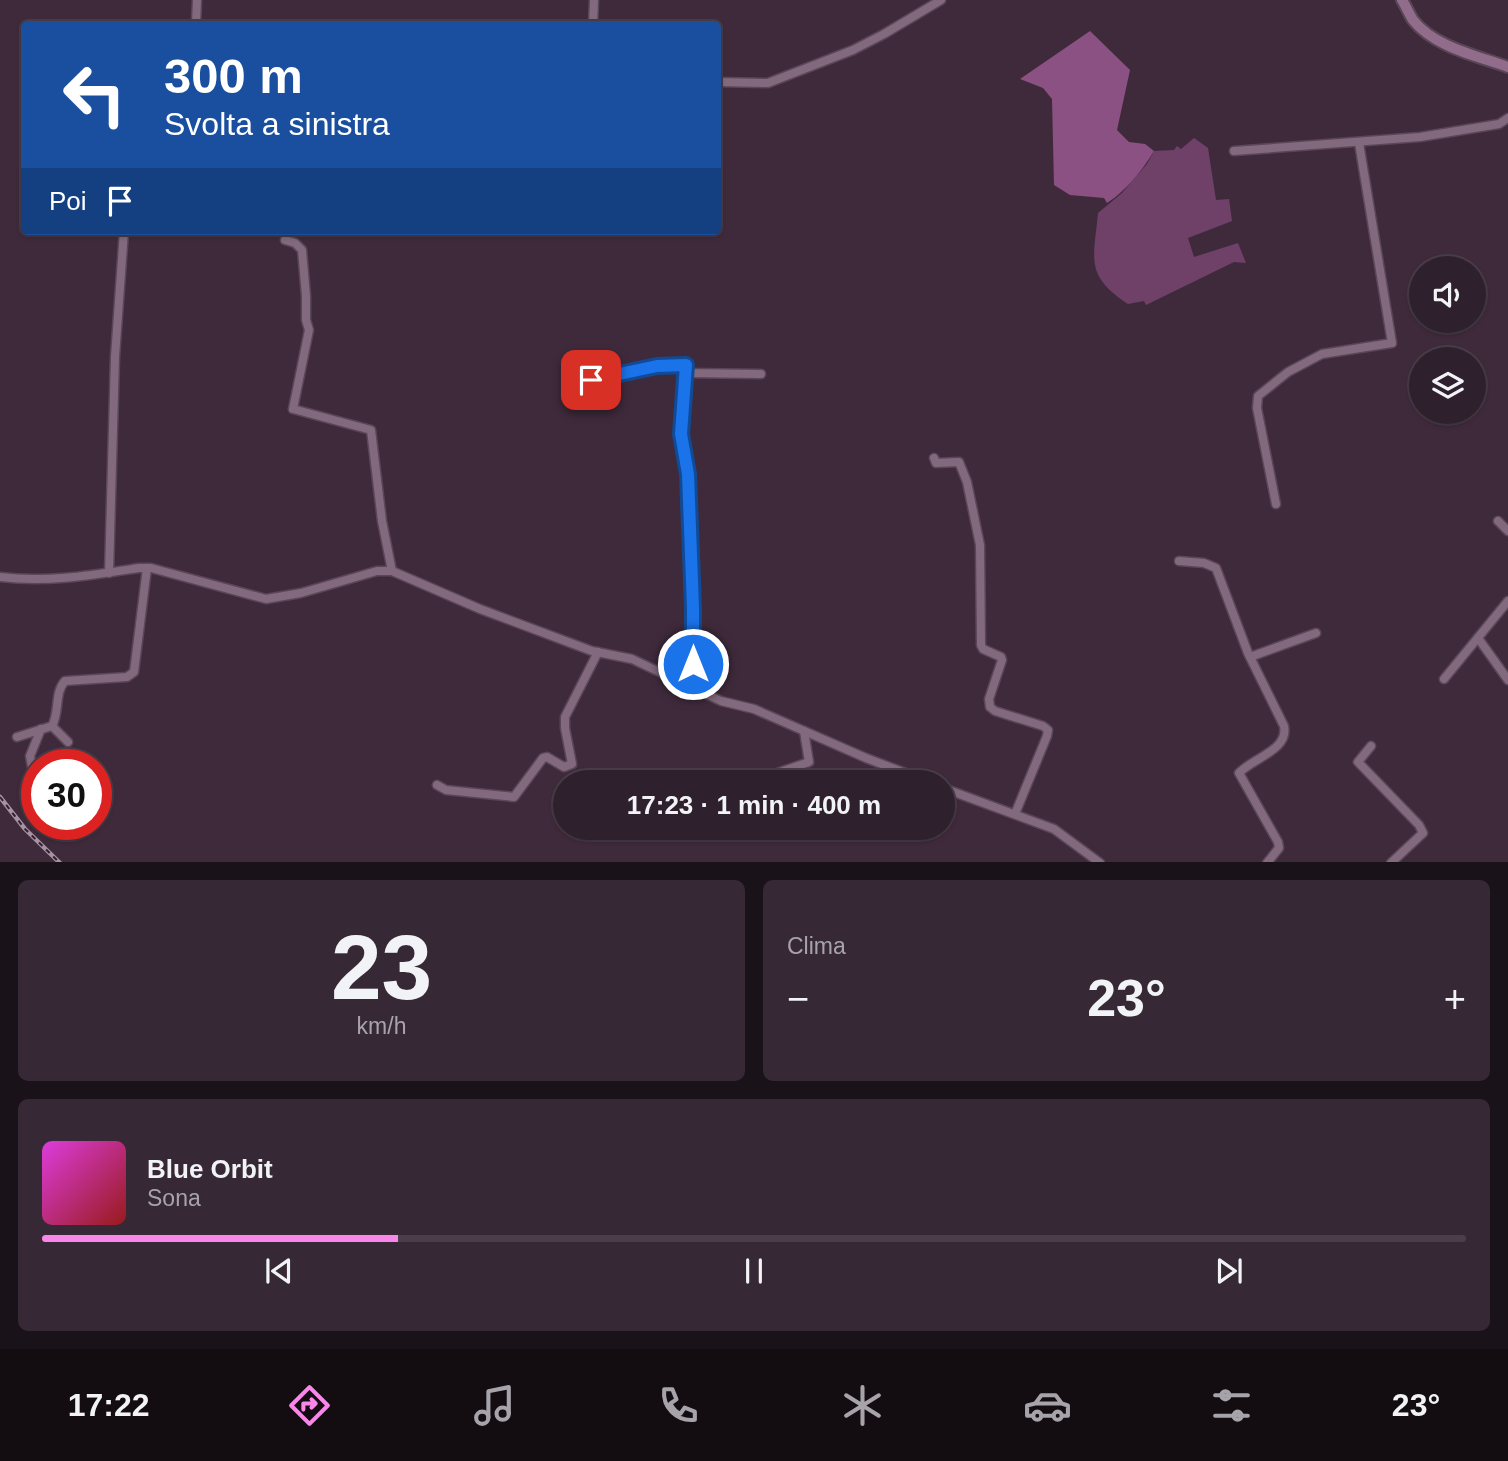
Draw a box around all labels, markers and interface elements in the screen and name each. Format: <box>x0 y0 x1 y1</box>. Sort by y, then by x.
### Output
icon: left <box>49 49 140 140</box>
text: 300 m <box>164 49 303 103</box>
text: Svolta a sinistra <box>164 106 390 142</box>
icon: arrive <box>101 182 139 220</box>
text: Poi <box>49 186 87 216</box>
map controls <box>1409 256 1486 424</box>
button: sound <box>1409 256 1486 333</box>
button: layers <box>1409 347 1486 424</box>
pin <box>561 350 621 410</box>
icon: arrive <box>572 361 610 399</box>
position arrow <box>656 627 730 701</box>
speed limit sign: 30 <box>21 749 112 840</box>
text: 17:23 · 1 min · 400 m <box>627 790 881 820</box>
text: 23 <box>331 917 432 1018</box>
text: Clima <box>787 933 846 959</box>
text: 23° <box>1087 969 1166 1027</box>
text: − <box>787 978 809 1020</box>
text: + <box>1444 978 1466 1020</box>
text: km/h <box>357 1013 406 1039</box>
text: Blue Orbit <box>147 1154 273 1184</box>
text: Sona <box>147 1185 201 1211</box>
icon: previous <box>260 1252 298 1290</box>
icon: pause <box>735 1252 773 1290</box>
icon: next <box>1210 1252 1248 1290</box>
icon: directions <box>285 1381 334 1430</box>
icon: music <box>470 1381 519 1430</box>
icon: phone <box>654 1381 703 1430</box>
icon: climate <box>838 1381 887 1430</box>
icon: car <box>1023 1381 1072 1430</box>
icon: filters <box>1207 1381 1256 1430</box>
text: 17:22 <box>68 1387 150 1423</box>
text: 23° <box>1392 1387 1440 1423</box>

